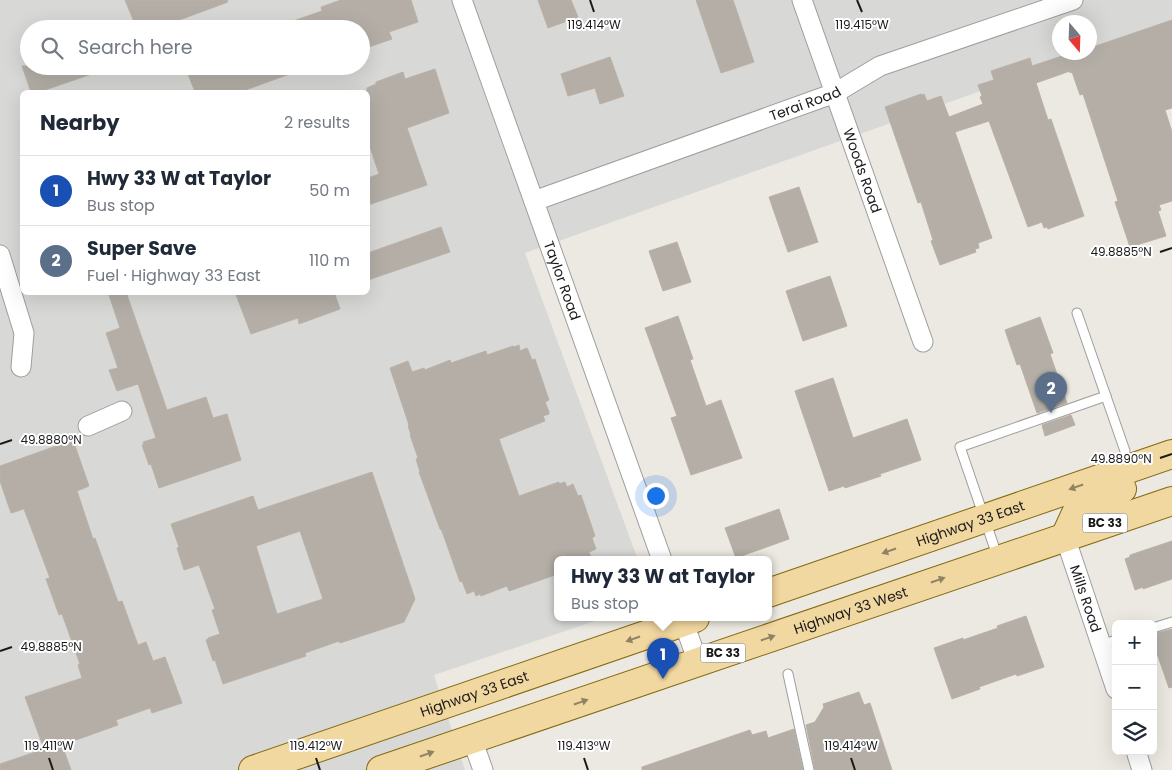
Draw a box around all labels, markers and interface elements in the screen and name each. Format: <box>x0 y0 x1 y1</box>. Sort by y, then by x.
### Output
north arrow <box>1052 15 1097 60</box>
text: 119.414°W <box>567 16 621 33</box>
text: 119.415°W <box>835 16 889 33</box>
search box <box>20 20 370 75</box>
icon: search <box>38 34 66 62</box>
text: Search here <box>78 34 192 61</box>
street label: Terai Road <box>767 82 845 126</box>
text: Nearby <box>40 108 120 137</box>
text: 2 results <box>284 111 350 134</box>
street label: Woods Road <box>838 126 887 216</box>
text: Hwy 33 W at Taylor <box>87 165 271 192</box>
text: 1 <box>53 179 59 202</box>
text: 50 m <box>309 179 350 202</box>
text: Bus stop <box>87 194 155 217</box>
text: Super Save <box>87 235 196 262</box>
street label: Taylor Road <box>539 238 586 323</box>
text: 49.8885°N <box>1090 243 1152 260</box>
text: 2 <box>51 249 61 272</box>
text: 110 m <box>309 249 350 272</box>
text: Fuel · Highway 33 East <box>87 264 261 287</box>
pin: 2 <box>1035 372 1067 413</box>
text: 49.8880°N <box>20 431 82 448</box>
text: 49.8890°N <box>1090 450 1152 467</box>
your location <box>643 483 669 509</box>
one-way arrow <box>1069 484 1084 491</box>
street label: Highway 33 East <box>913 495 1027 551</box>
road number: BC 33 <box>1082 514 1128 532</box>
one-way arrow <box>882 548 897 555</box>
popup <box>554 556 772 621</box>
street label: Mills Road <box>1065 562 1106 635</box>
text: Hwy 33 W at Taylor <box>571 563 755 590</box>
one-way arrow <box>931 576 946 584</box>
street label: Highway 33 West <box>791 582 910 639</box>
text: Bus stop <box>571 592 639 615</box>
map controls <box>1112 620 1157 755</box>
button: + <box>1112 620 1157 665</box>
one-way arrow <box>760 634 775 641</box>
one-way arrow <box>625 636 640 643</box>
text: 49.8885°N <box>20 638 82 655</box>
pin: 1 <box>647 638 679 679</box>
road number: BC 33 <box>700 644 746 662</box>
button: − <box>1112 665 1157 710</box>
street label: Highway 33 East <box>417 666 531 722</box>
one-way arrow <box>573 698 588 705</box>
button: layers <box>1112 710 1157 755</box>
text: 119.411°W <box>24 737 74 754</box>
text: 119.412°W <box>290 737 343 754</box>
text: 119.413°W <box>558 737 611 754</box>
text: 119.414°W <box>824 737 878 754</box>
one-way arrow <box>420 750 435 758</box>

